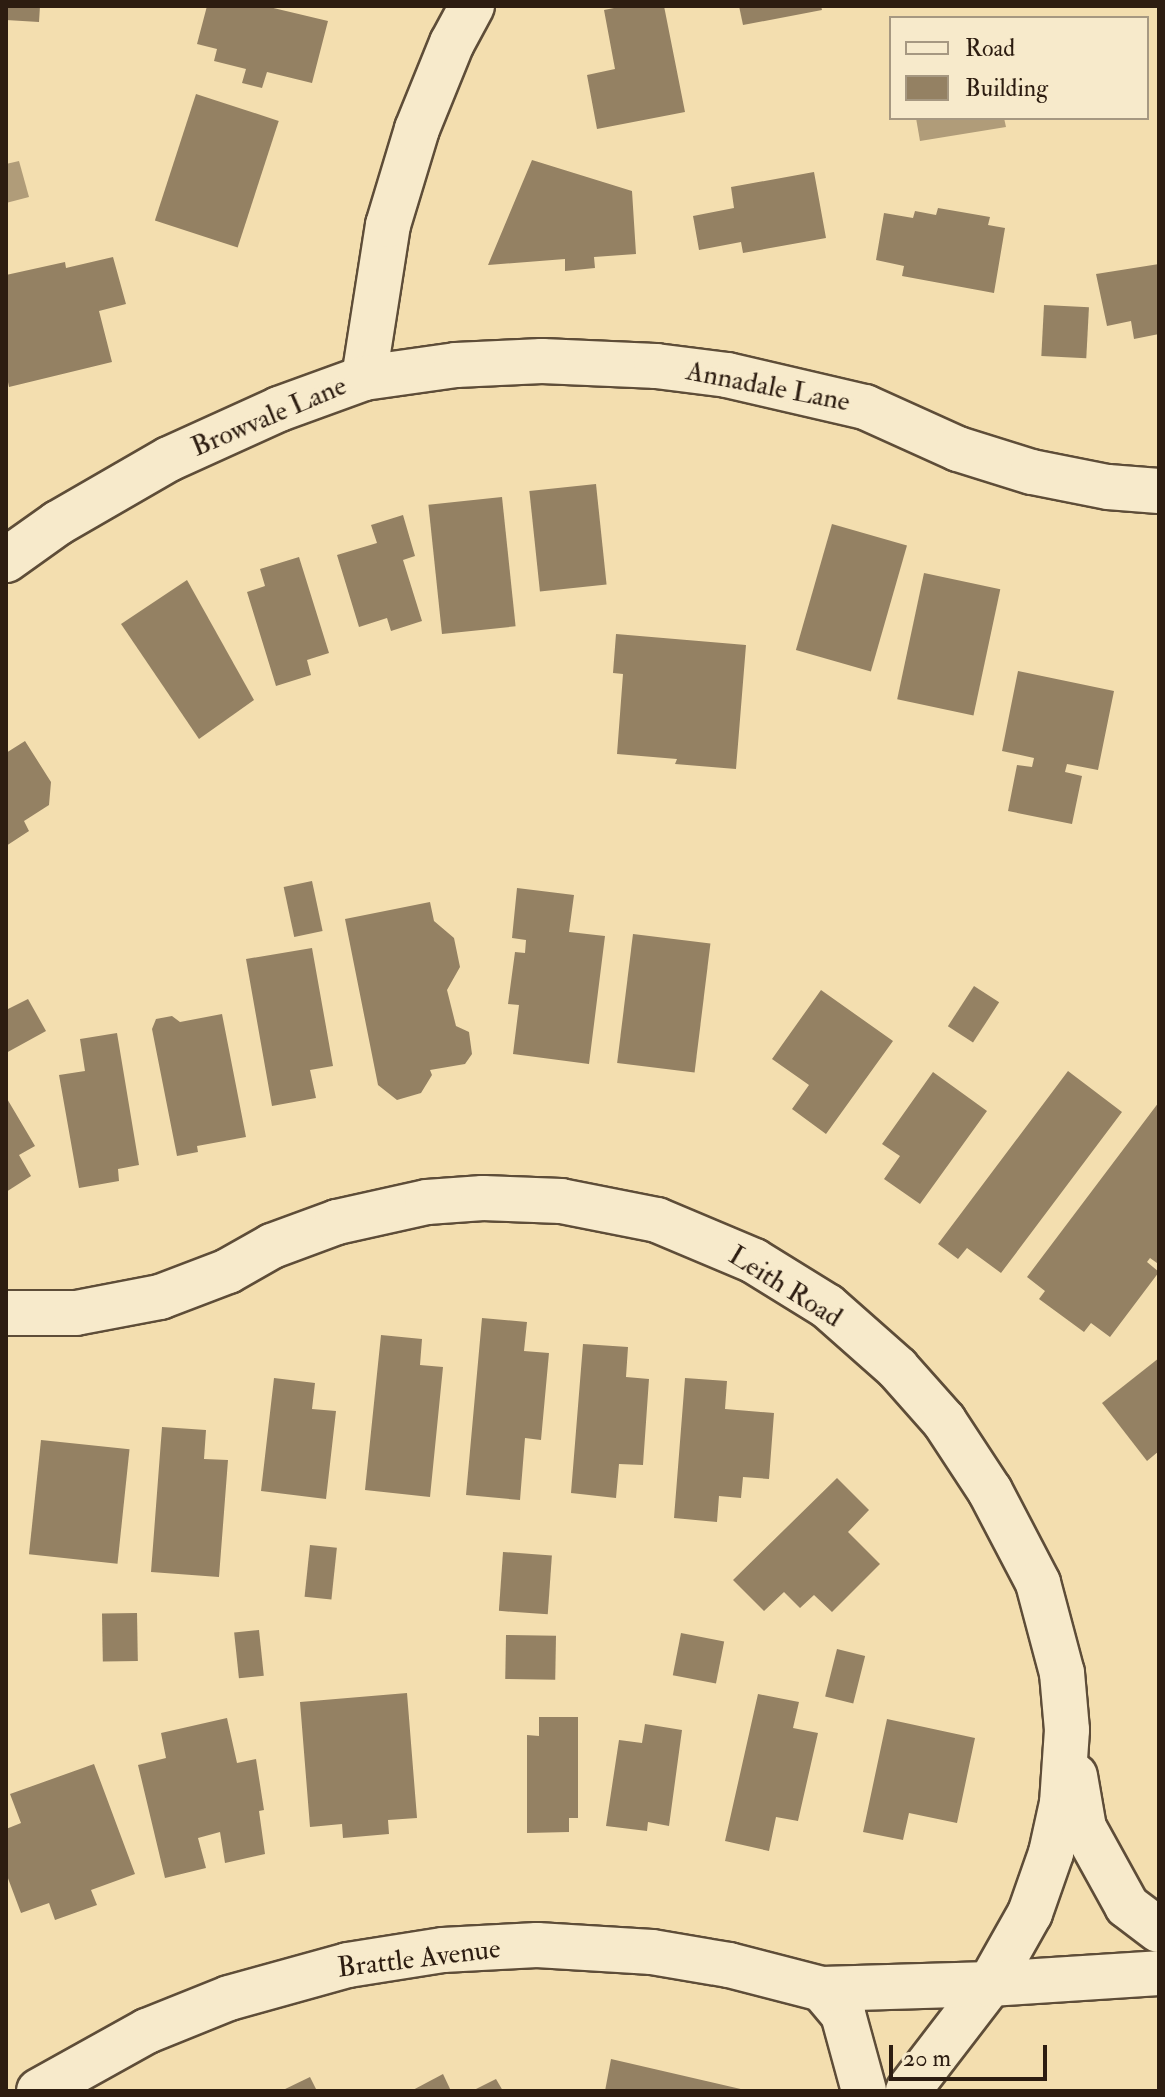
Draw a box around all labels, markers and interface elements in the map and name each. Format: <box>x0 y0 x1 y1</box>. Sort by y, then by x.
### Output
legend <box>889 16 1149 120</box>
text: Road <box>965 33 1015 64</box>
text: Building <box>965 73 1048 104</box>
street label: Annadale Lane <box>683 355 853 419</box>
street label: Browvale Lane <box>186 369 352 465</box>
street label: Leith Road <box>722 1239 848 1335</box>
street label: Brattle Avenue <box>336 1932 502 1986</box>
scale bar <box>893 2029 1051 2079</box>
text: 20 m <box>903 2043 951 2074</box>

